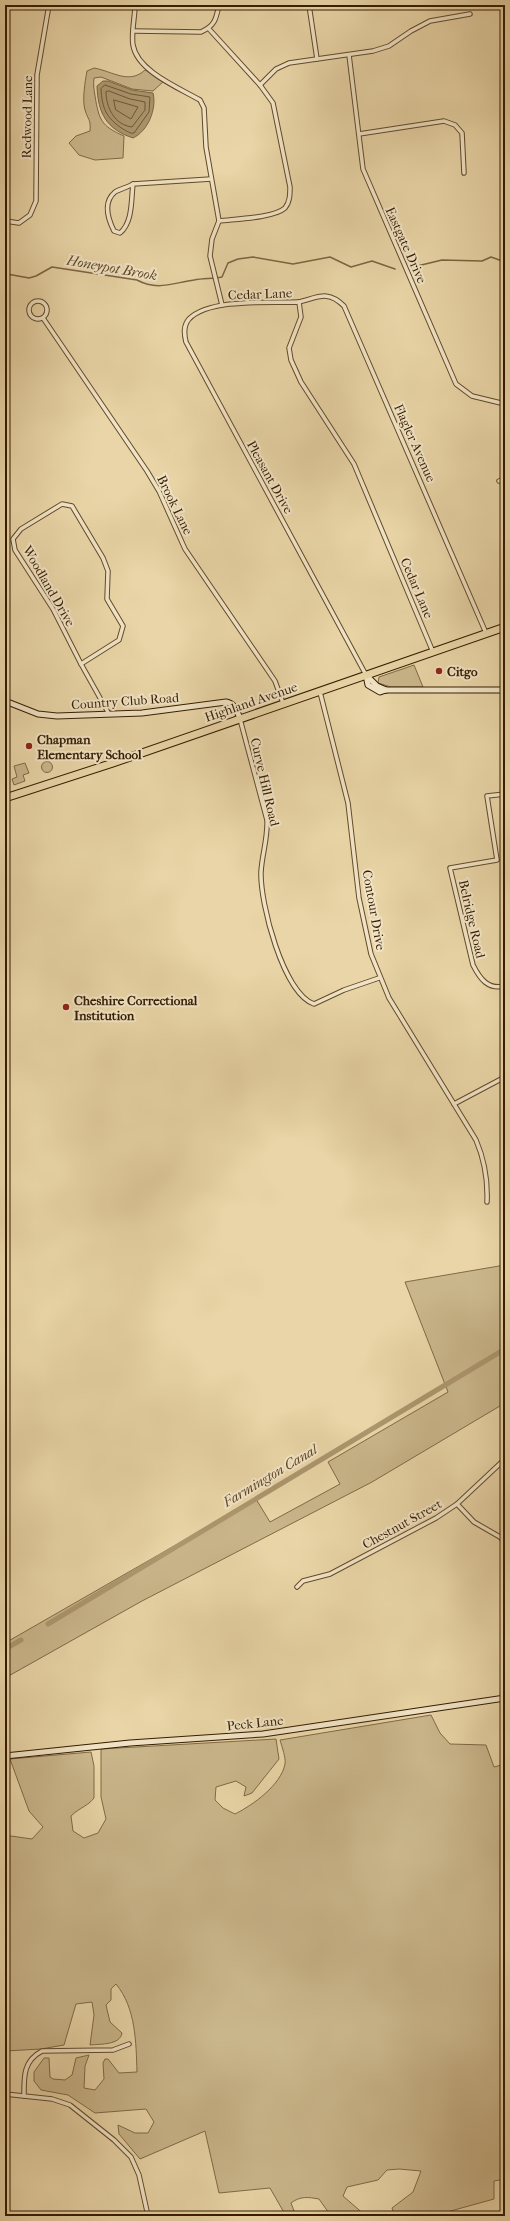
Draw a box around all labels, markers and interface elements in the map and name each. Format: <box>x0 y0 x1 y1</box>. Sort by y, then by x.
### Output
street label: Redwood Lane <box>19 75 35 159</box>
street label: Eastgate Drive <box>382 205 430 286</box>
water label: Honeypot Brook <box>65 252 158 284</box>
street label: Cedar Lane <box>228 285 293 303</box>
street label: Flagler Avenue <box>391 402 439 485</box>
street label: Pleasant Drive <box>244 438 297 517</box>
street label: Brook Lane <box>154 473 196 538</box>
street label: Woodland Drive <box>19 542 78 630</box>
street label: Cedar Lane <box>398 555 437 621</box>
place label: Citgo <box>447 664 478 680</box>
marker: Citgo <box>434 666 444 676</box>
street label: Highland Avenue <box>203 679 300 725</box>
street label: Country Club Road <box>71 690 180 712</box>
place label: Chapman Elementary School <box>37 732 142 763</box>
street label: Curve Hill Road <box>248 736 283 829</box>
marker: Chapman Elementary School <box>24 741 34 751</box>
street label: Contour Drive <box>360 869 389 952</box>
street label: Belridge Road <box>456 878 488 961</box>
place label: Cheshire Correctional Institution <box>74 993 198 1023</box>
marker: Cheshire Correctional Institution <box>61 1002 71 1012</box>
water label: Farmington Canal <box>219 1440 321 1511</box>
street label: Chestnut Street <box>360 1496 445 1552</box>
street label: Peck Lane <box>226 1713 285 1733</box>

